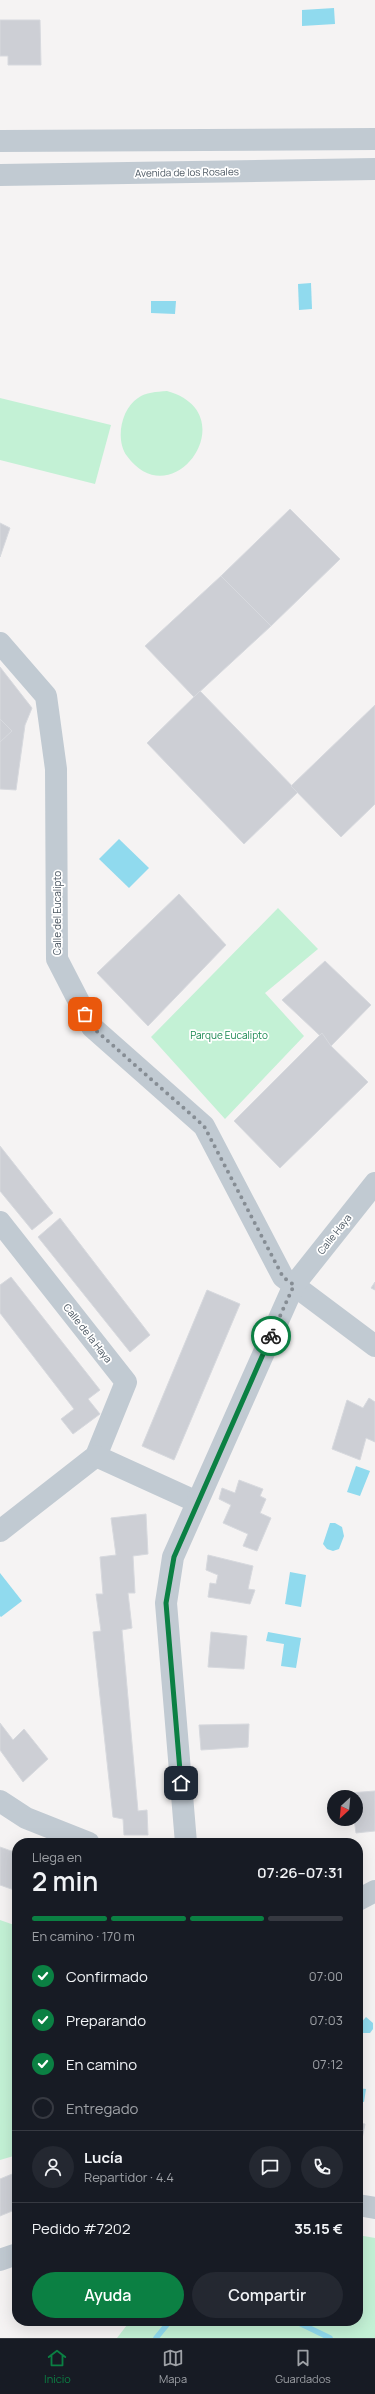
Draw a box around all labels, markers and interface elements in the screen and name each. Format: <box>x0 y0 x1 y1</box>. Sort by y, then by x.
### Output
street label: Avenida de los Rosales <box>135 164 239 180</box>
street label: Calle del Eucalipto <box>50 871 64 955</box>
pin <box>68 997 102 1031</box>
icon: bag <box>74 1003 96 1025</box>
park label: Parque Eucalipto <box>190 1028 268 1042</box>
street label: Calle Haya <box>314 1211 354 1257</box>
street label: Calle de la Haya <box>60 1300 116 1366</box>
courier <box>251 1316 291 1356</box>
icon: bike <box>260 1325 282 1347</box>
pin <box>164 1766 198 1800</box>
icon: home <box>170 1772 192 1794</box>
north arrow <box>327 1790 363 1826</box>
map controls <box>327 1790 363 1826</box>
text: Llega en <box>32 1848 82 1866</box>
text: 07:26–07:31 <box>257 1862 343 1883</box>
text: 2 min <box>32 1863 98 1899</box>
text: En camino · 170 m <box>32 1927 135 1945</box>
icon: check <box>32 1965 54 1987</box>
text: Confirmado <box>66 1966 148 1987</box>
text: 07:00 <box>309 1967 343 1985</box>
icon: check <box>32 2009 54 2031</box>
text: Preparando <box>66 2010 146 2031</box>
text: 07:03 <box>310 2011 343 2029</box>
icon: check <box>32 2053 54 2075</box>
text: En camino <box>66 2054 137 2075</box>
text: 07:12 <box>312 2055 343 2073</box>
text: Entregado <box>66 2098 138 2119</box>
button: person <box>32 2146 74 2188</box>
button: chat <box>249 2146 291 2188</box>
button: phone <box>301 2146 343 2188</box>
text: Lucía <box>84 2147 123 2168</box>
text: Repartidor · 4.4 <box>84 2168 174 2186</box>
text: Pedido #7202 <box>32 2218 131 2239</box>
text: 35.15 € <box>294 2218 343 2239</box>
button: Ayuda <box>32 2272 184 2318</box>
button: Compartir <box>192 2272 343 2318</box>
tab: Inicio <box>44 2347 71 2386</box>
tab: Mapa <box>159 2347 187 2386</box>
tab: Guardados <box>275 2347 331 2386</box>

